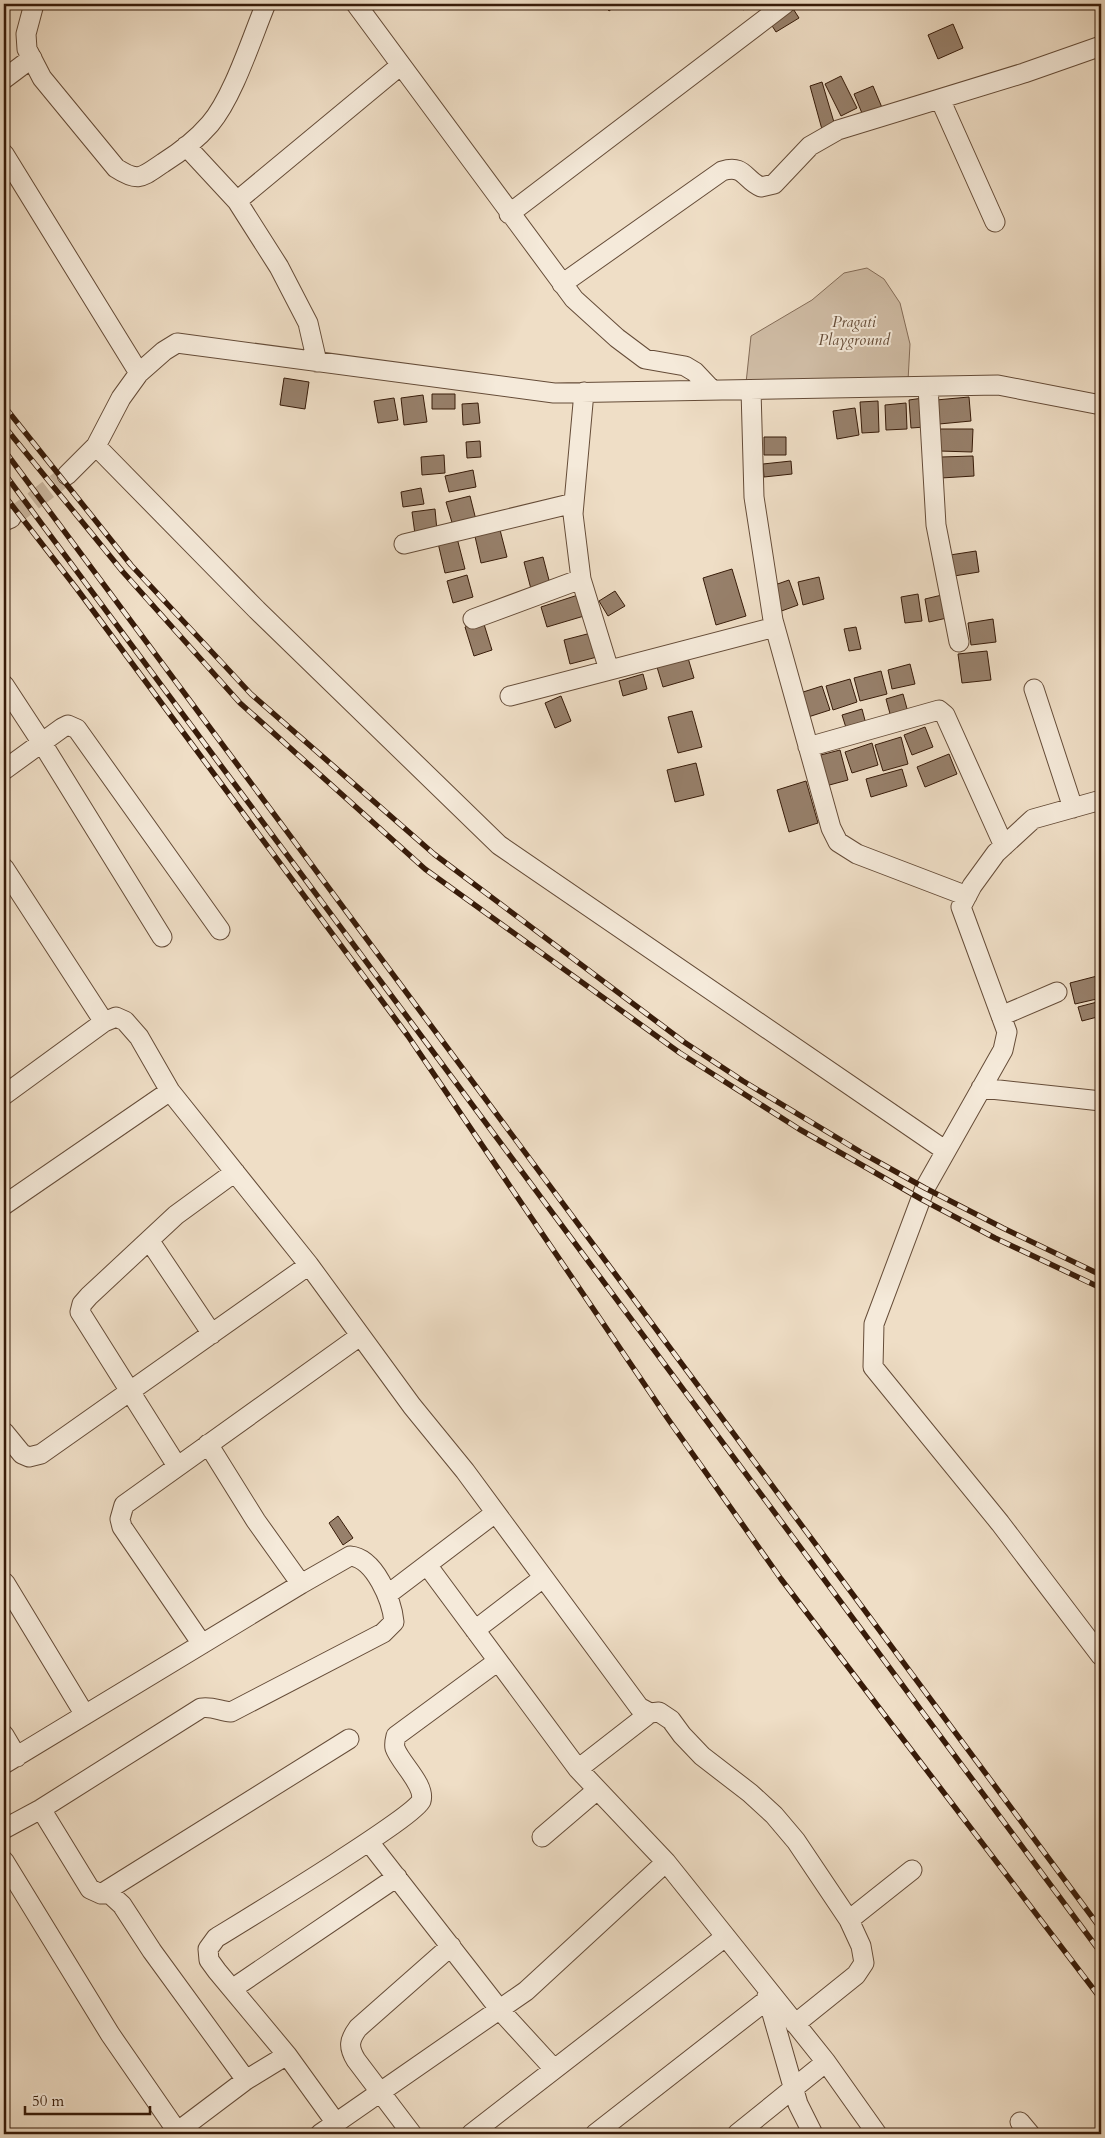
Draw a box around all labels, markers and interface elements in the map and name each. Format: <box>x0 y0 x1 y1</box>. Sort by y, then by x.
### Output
park label: Pragati Playground <box>818 311 891 351</box>
scale bar <box>25 2083 150 2115</box>
text: 50 m <box>32 2091 64 2111</box>

